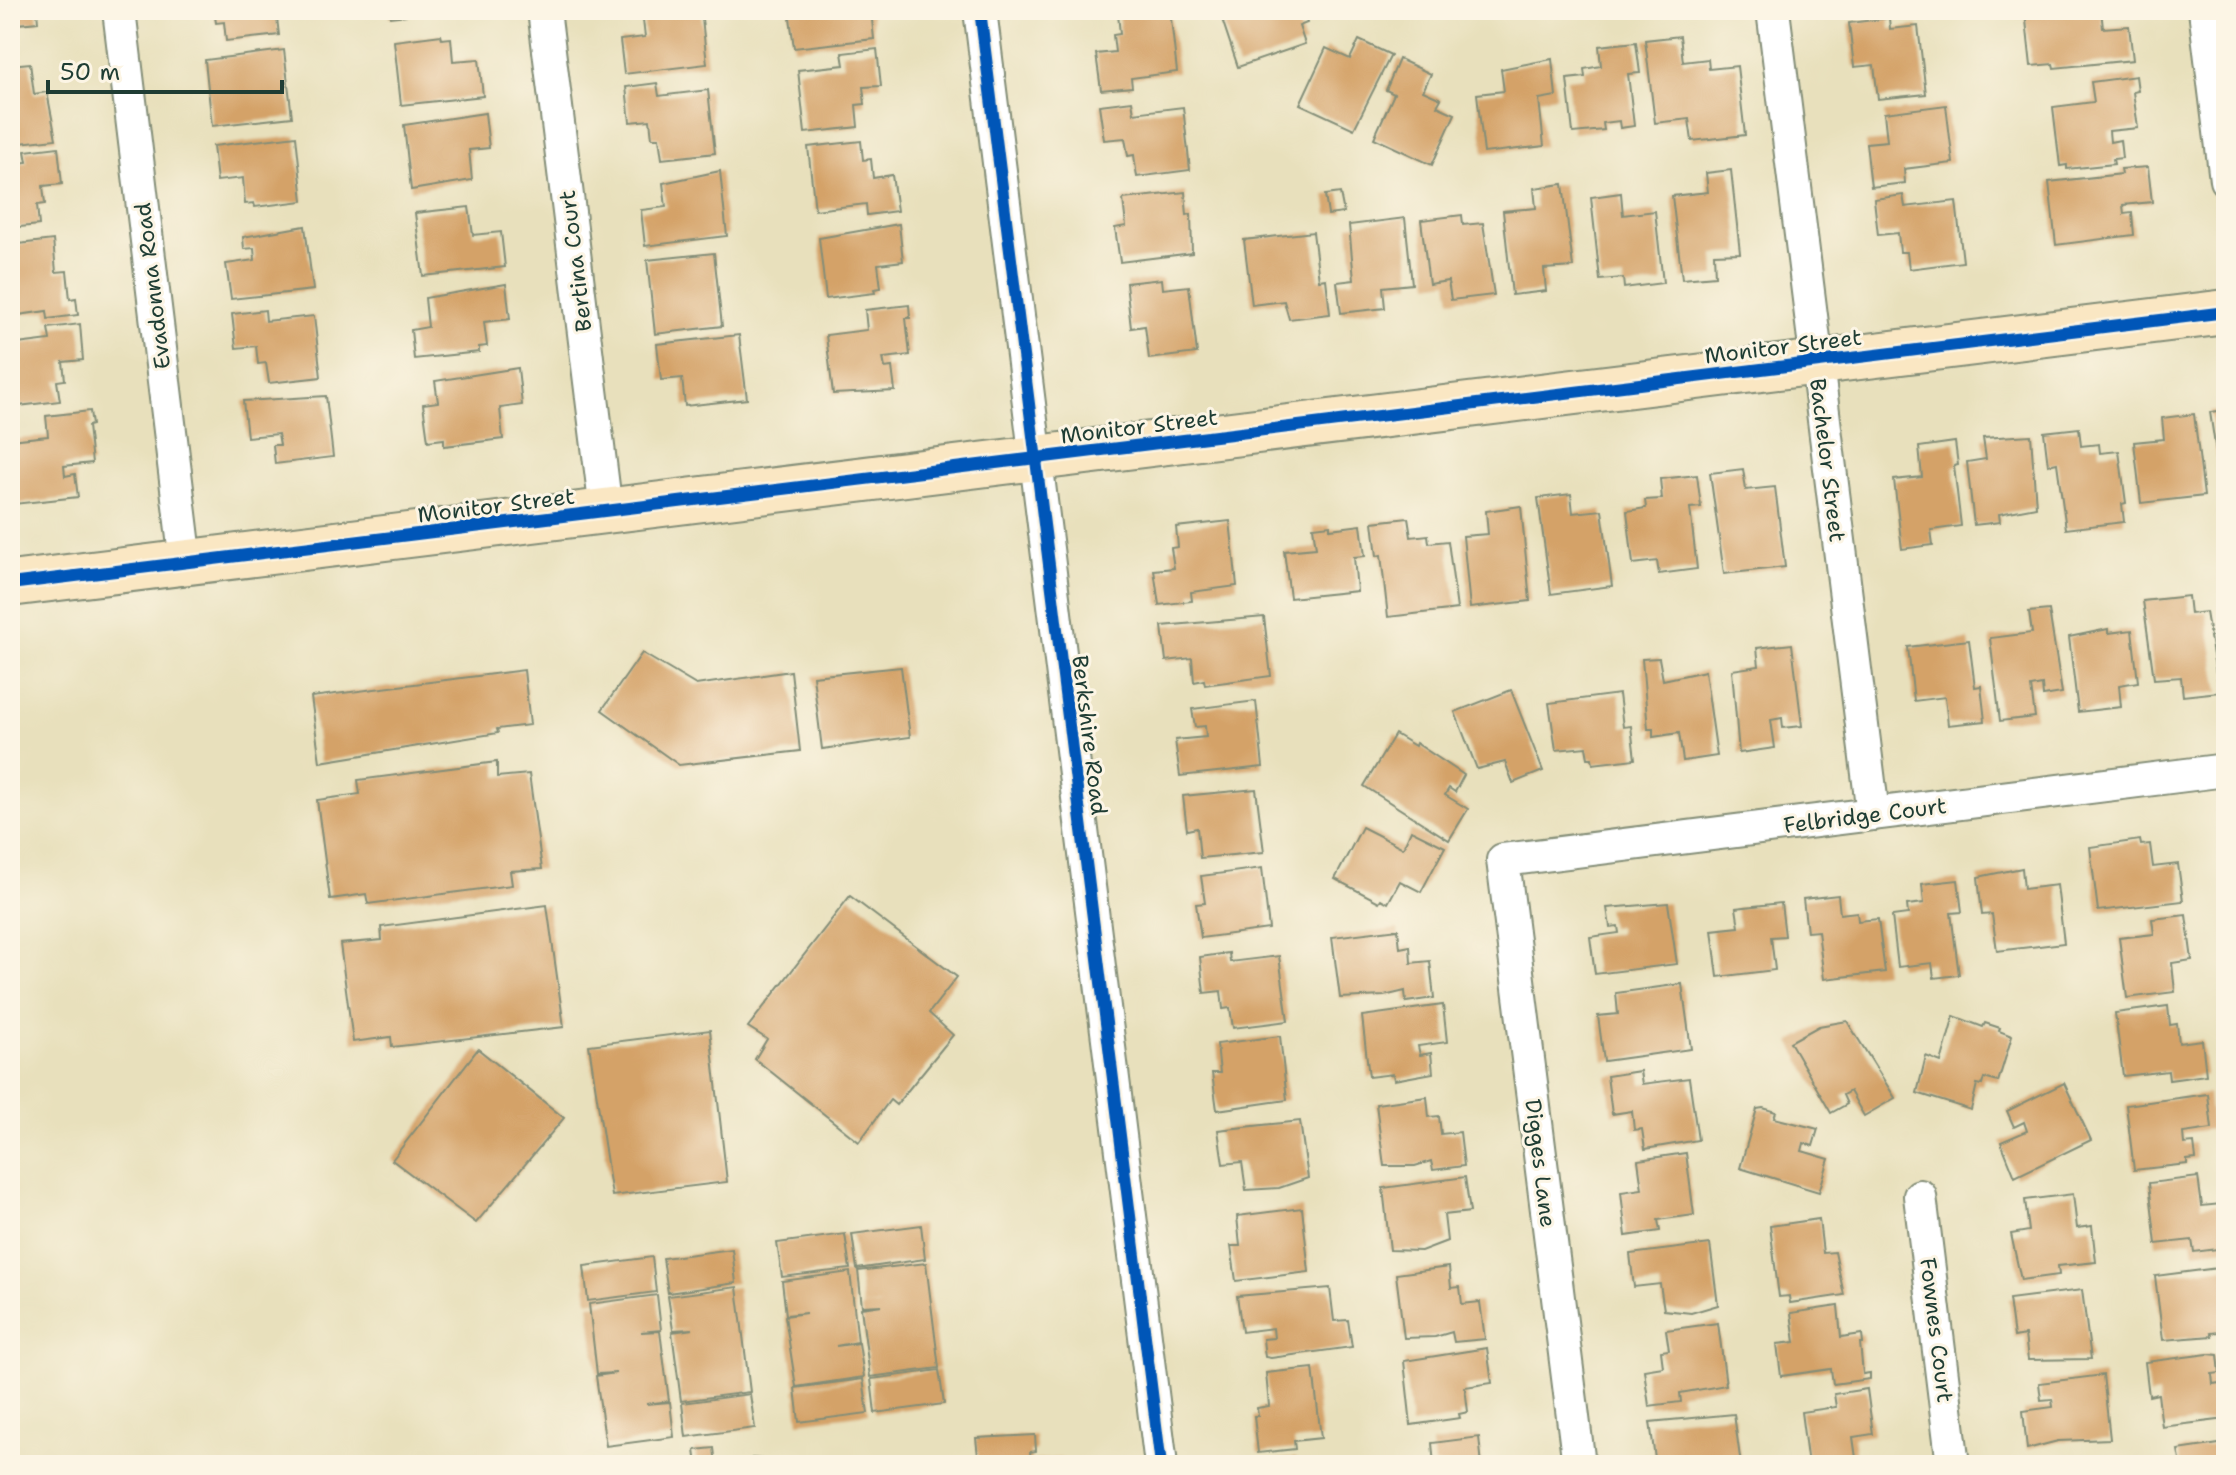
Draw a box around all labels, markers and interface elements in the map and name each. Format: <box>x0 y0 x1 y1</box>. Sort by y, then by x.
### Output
scale bar <box>48 44 282 94</box>
text: 50 m <box>60 56 120 88</box>
street label: Bertina Court <box>552 189 599 333</box>
street label: Evadonna Road <box>128 201 177 371</box>
street label: Monitor Street <box>1703 322 1863 371</box>
street label: Bachelor Street <box>1803 377 1852 544</box>
street label: Monitor Street <box>1059 402 1219 451</box>
street label: Monitor Street <box>416 481 576 530</box>
street label: Berkshire Road <box>1065 653 1114 817</box>
street label: Felbridge Court <box>1782 791 1948 840</box>
street label: Digges Lane <box>1518 1097 1563 1229</box>
street label: Fownes Court <box>1913 1256 1960 1404</box>

